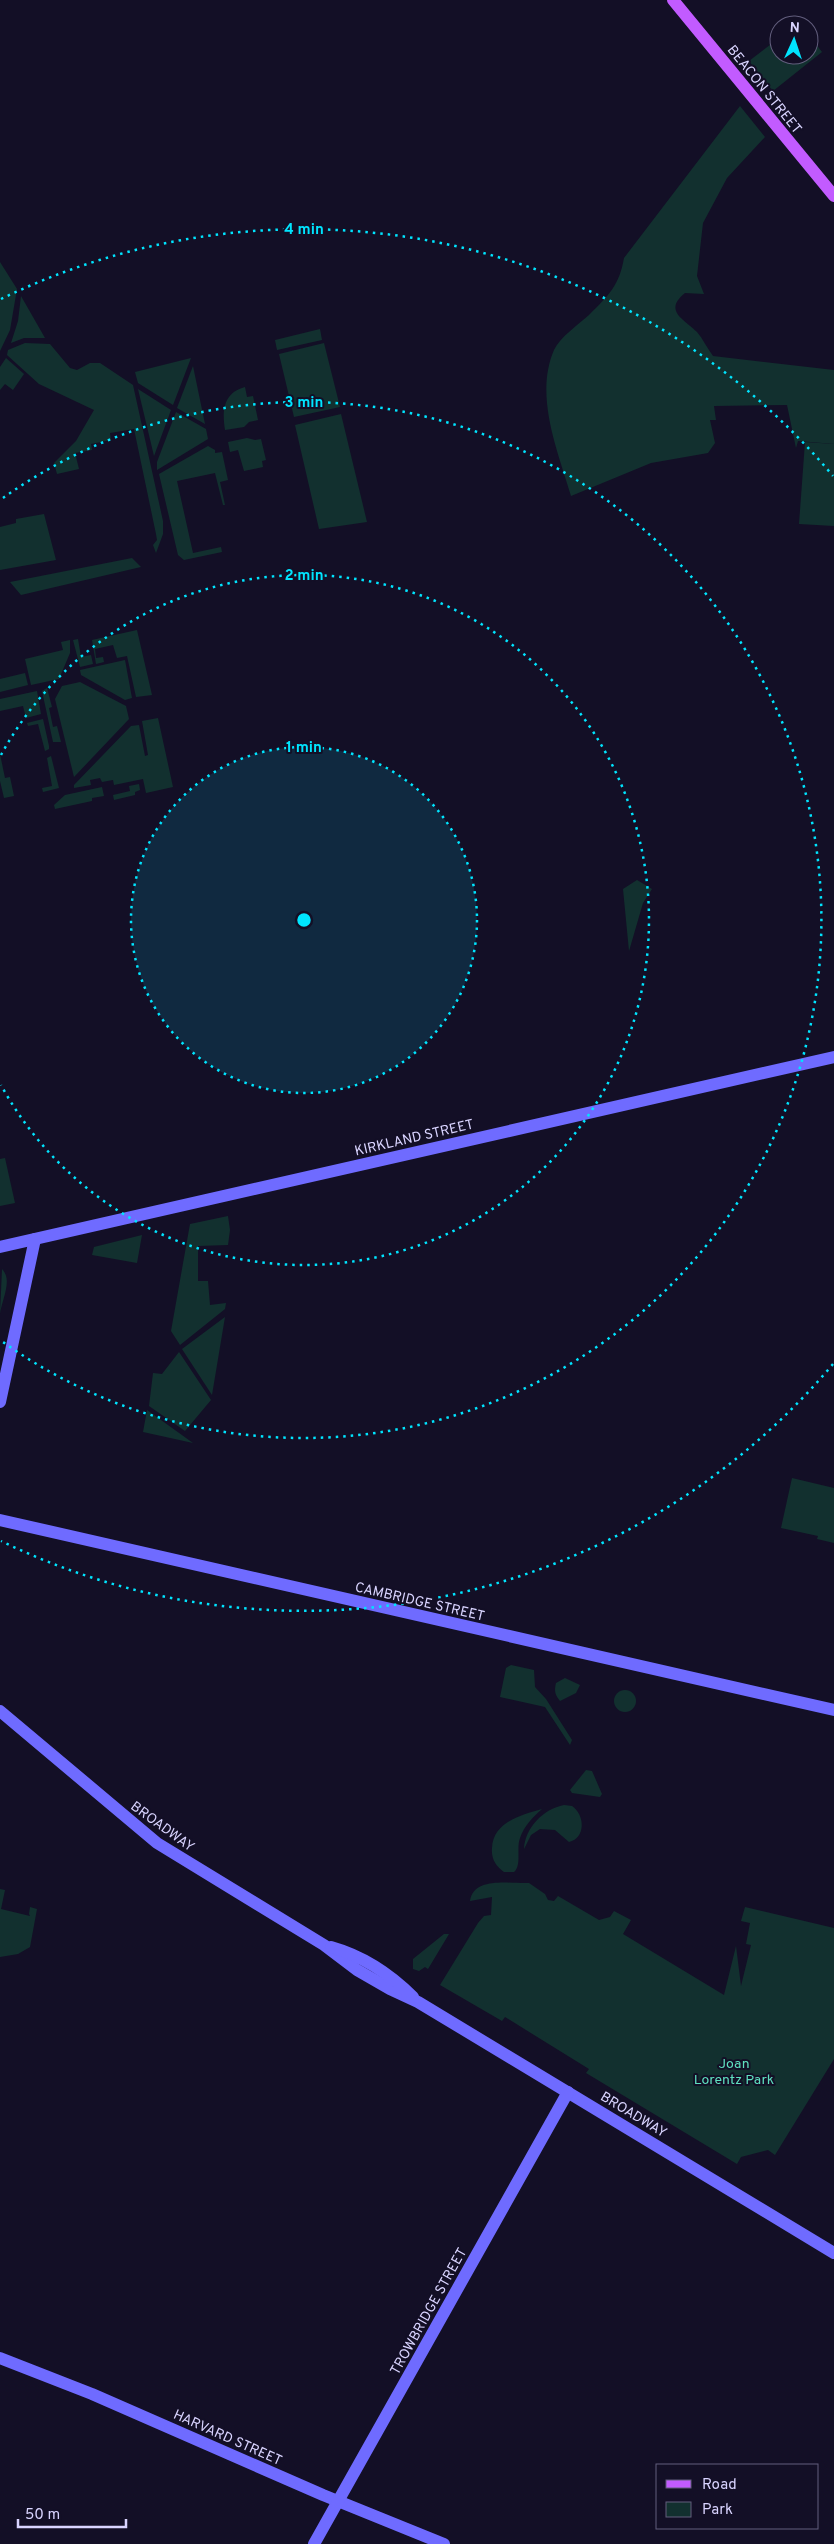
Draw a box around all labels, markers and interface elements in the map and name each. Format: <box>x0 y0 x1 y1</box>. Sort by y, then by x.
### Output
north arrow <box>769 15 819 65</box>
text: N <box>789 20 800 37</box>
street label: BEACON STREET <box>723 42 805 138</box>
text: 4 min <box>284 221 324 240</box>
text: 3 min <box>284 394 324 413</box>
text: 2 min <box>284 567 324 586</box>
text: 1 min <box>286 739 322 758</box>
centre of rings <box>295 911 313 929</box>
street label: KIRKLAND STREET <box>353 1116 476 1160</box>
street label: CAMBRIDGE STREET <box>353 1579 486 1626</box>
street label: BROADWAY <box>127 1798 197 1856</box>
park label: Joan Lorentz Park <box>694 2056 774 2089</box>
street label: BROADWAY <box>597 2089 670 2142</box>
street label: TROWBRIDGE STREET <box>387 2245 471 2378</box>
street label: HARVARD STREET <box>170 2407 284 2470</box>
legend <box>656 2464 819 2529</box>
text: Road <box>702 2476 737 2495</box>
scale bar <box>18 2496 125 2528</box>
text: Park <box>702 2501 733 2520</box>
text: 50 m <box>25 2506 60 2525</box>

